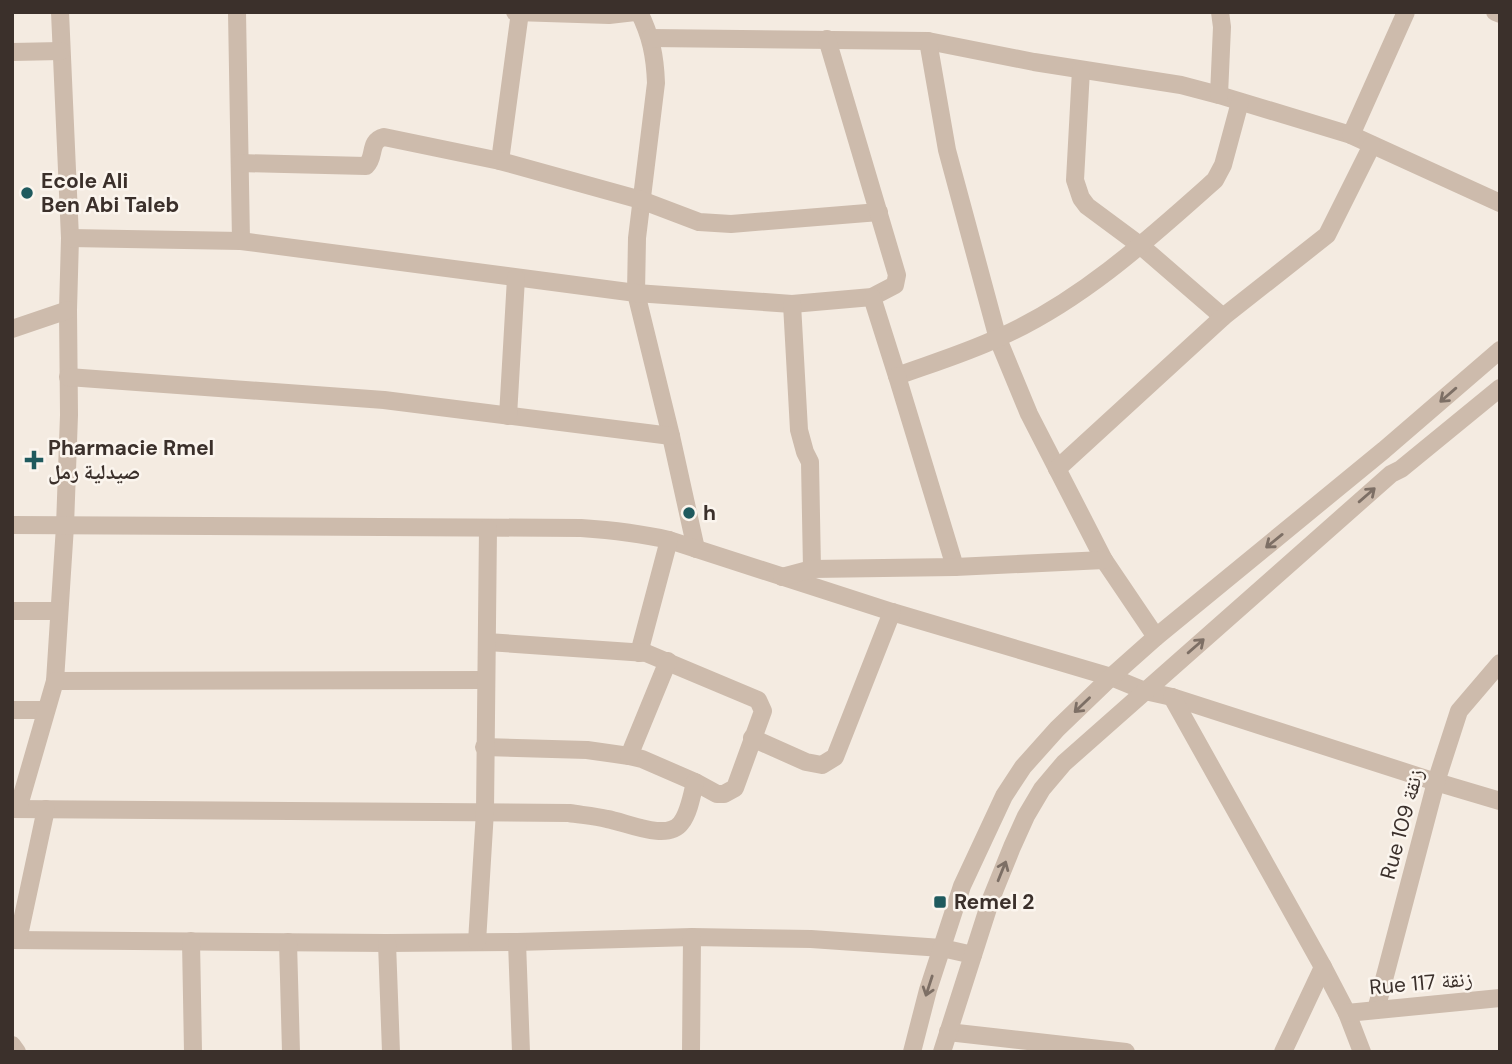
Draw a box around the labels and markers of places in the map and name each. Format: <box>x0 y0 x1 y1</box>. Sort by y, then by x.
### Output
place label: Ecole Ali Ben Abi Taleb <box>41 167 179 219</box>
marker: Ecole Ali Ben Abi Taleb <box>19 185 35 201</box>
place label: Pharmacie Rmel صيدلية رمل <box>48 434 214 486</box>
marker: Pharmacie Rmel صيدلية رمل <box>26 452 42 468</box>
place label: h <box>703 499 716 527</box>
marker: h <box>681 505 697 521</box>
place label: Remel 2 <box>954 888 1034 916</box>
marker: Remel 2 <box>932 894 948 910</box>

